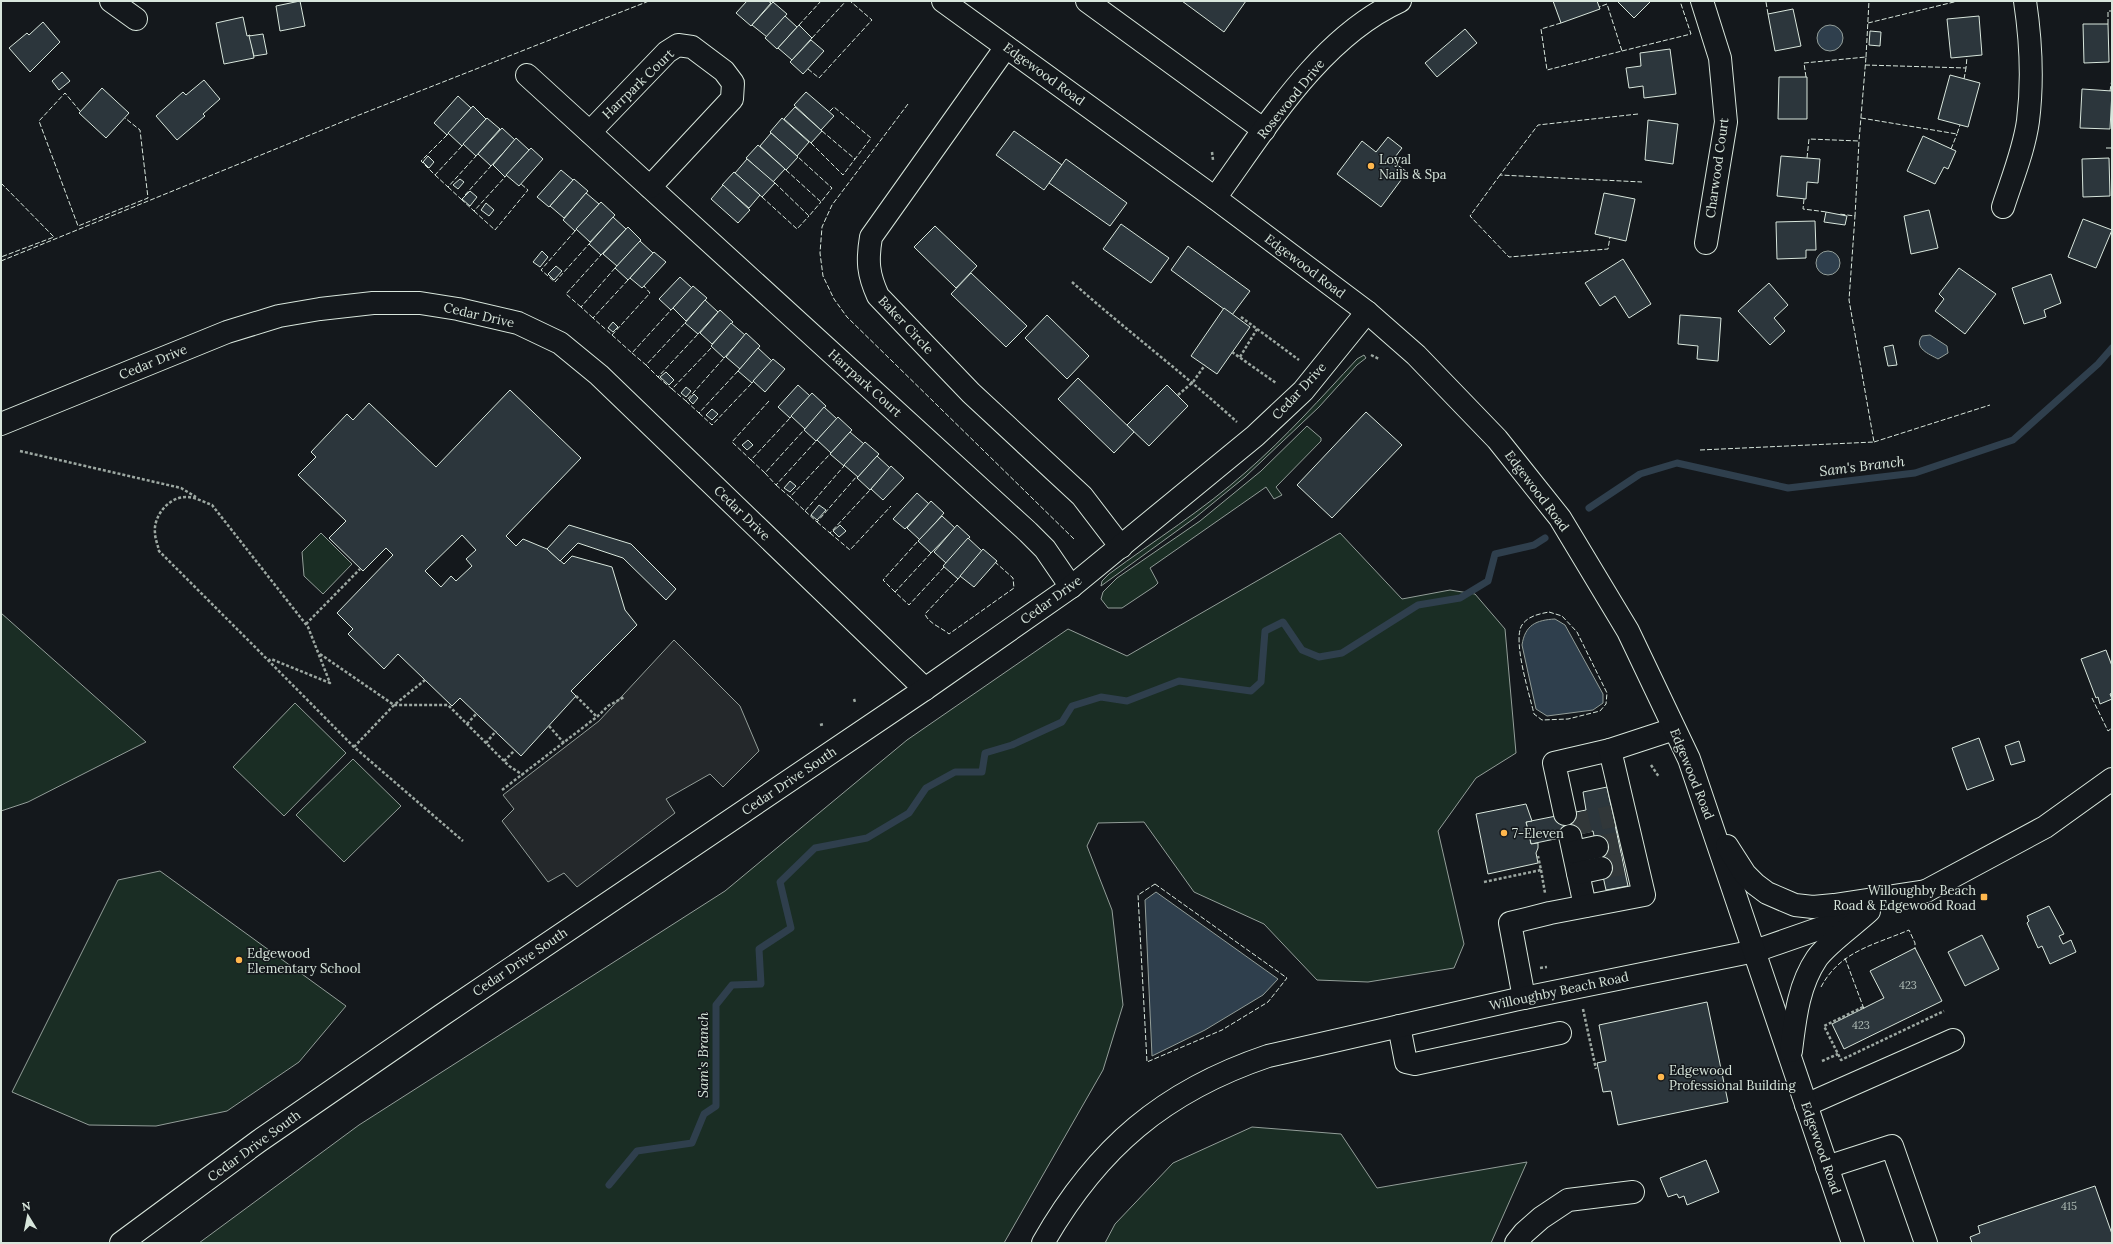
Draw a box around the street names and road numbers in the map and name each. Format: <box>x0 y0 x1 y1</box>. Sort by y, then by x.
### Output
street label: Edgewood Road <box>1000 39 1088 109</box>
street label: Harrpark Court <box>598 45 678 123</box>
street label: Rosewood Drive <box>1254 56 1328 142</box>
street label: Charwood Court <box>1702 117 1732 219</box>
street label: Edgewood Road <box>1261 230 1349 302</box>
street label: Baker Circle <box>875 292 937 358</box>
street label: Cedar Drive <box>442 299 516 331</box>
street label: Cedar Drive <box>116 341 190 383</box>
street label: Harrpark Court <box>825 345 905 421</box>
street label: Cedar Drive <box>1268 359 1330 423</box>
street label: Edgewood Road <box>1501 447 1573 535</box>
street label: Cedar Drive <box>710 482 774 544</box>
street label: Cedar Drive <box>1017 572 1085 628</box>
street label: Edgewood Road <box>1666 726 1718 822</box>
street label: Cedar Drive South <box>738 743 840 819</box>
street label: Cedar Drive South <box>469 924 571 1000</box>
street label: Willoughby Beach Road <box>1488 968 1630 1014</box>
street label: Edgewood Road <box>1797 1099 1845 1197</box>
street label: Cedar Drive South <box>204 1106 304 1186</box>

